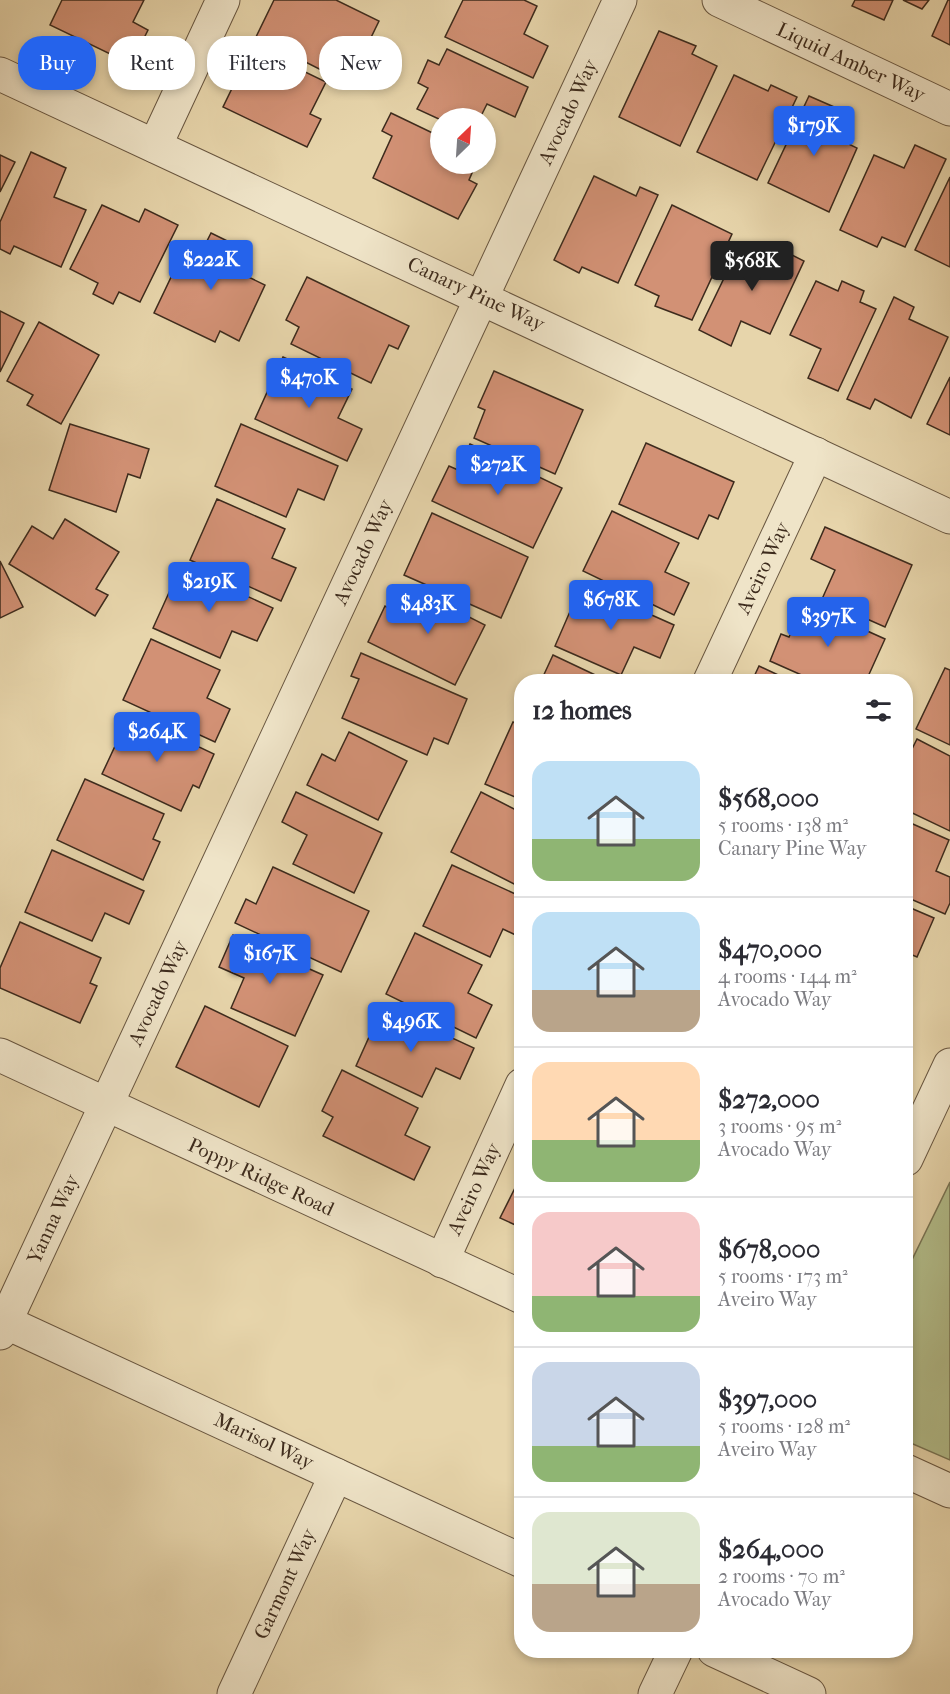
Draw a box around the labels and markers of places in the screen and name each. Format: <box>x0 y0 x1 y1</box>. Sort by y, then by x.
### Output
pin: $179K <box>772 106 856 157</box>
pin: $222K <box>169 240 253 291</box>
pin: $568K <box>710 241 794 292</box>
pin: $470K <box>267 358 351 409</box>
pin: $272K <box>456 445 540 496</box>
pin: $219K <box>167 562 251 613</box>
pin: $678K <box>569 580 653 631</box>
pin: $483K <box>386 584 470 635</box>
pin: $397K <box>786 597 870 648</box>
pin: $264K <box>115 712 199 763</box>
pin: $167K <box>228 934 312 985</box>
pin: $496K <box>369 1002 453 1053</box>

